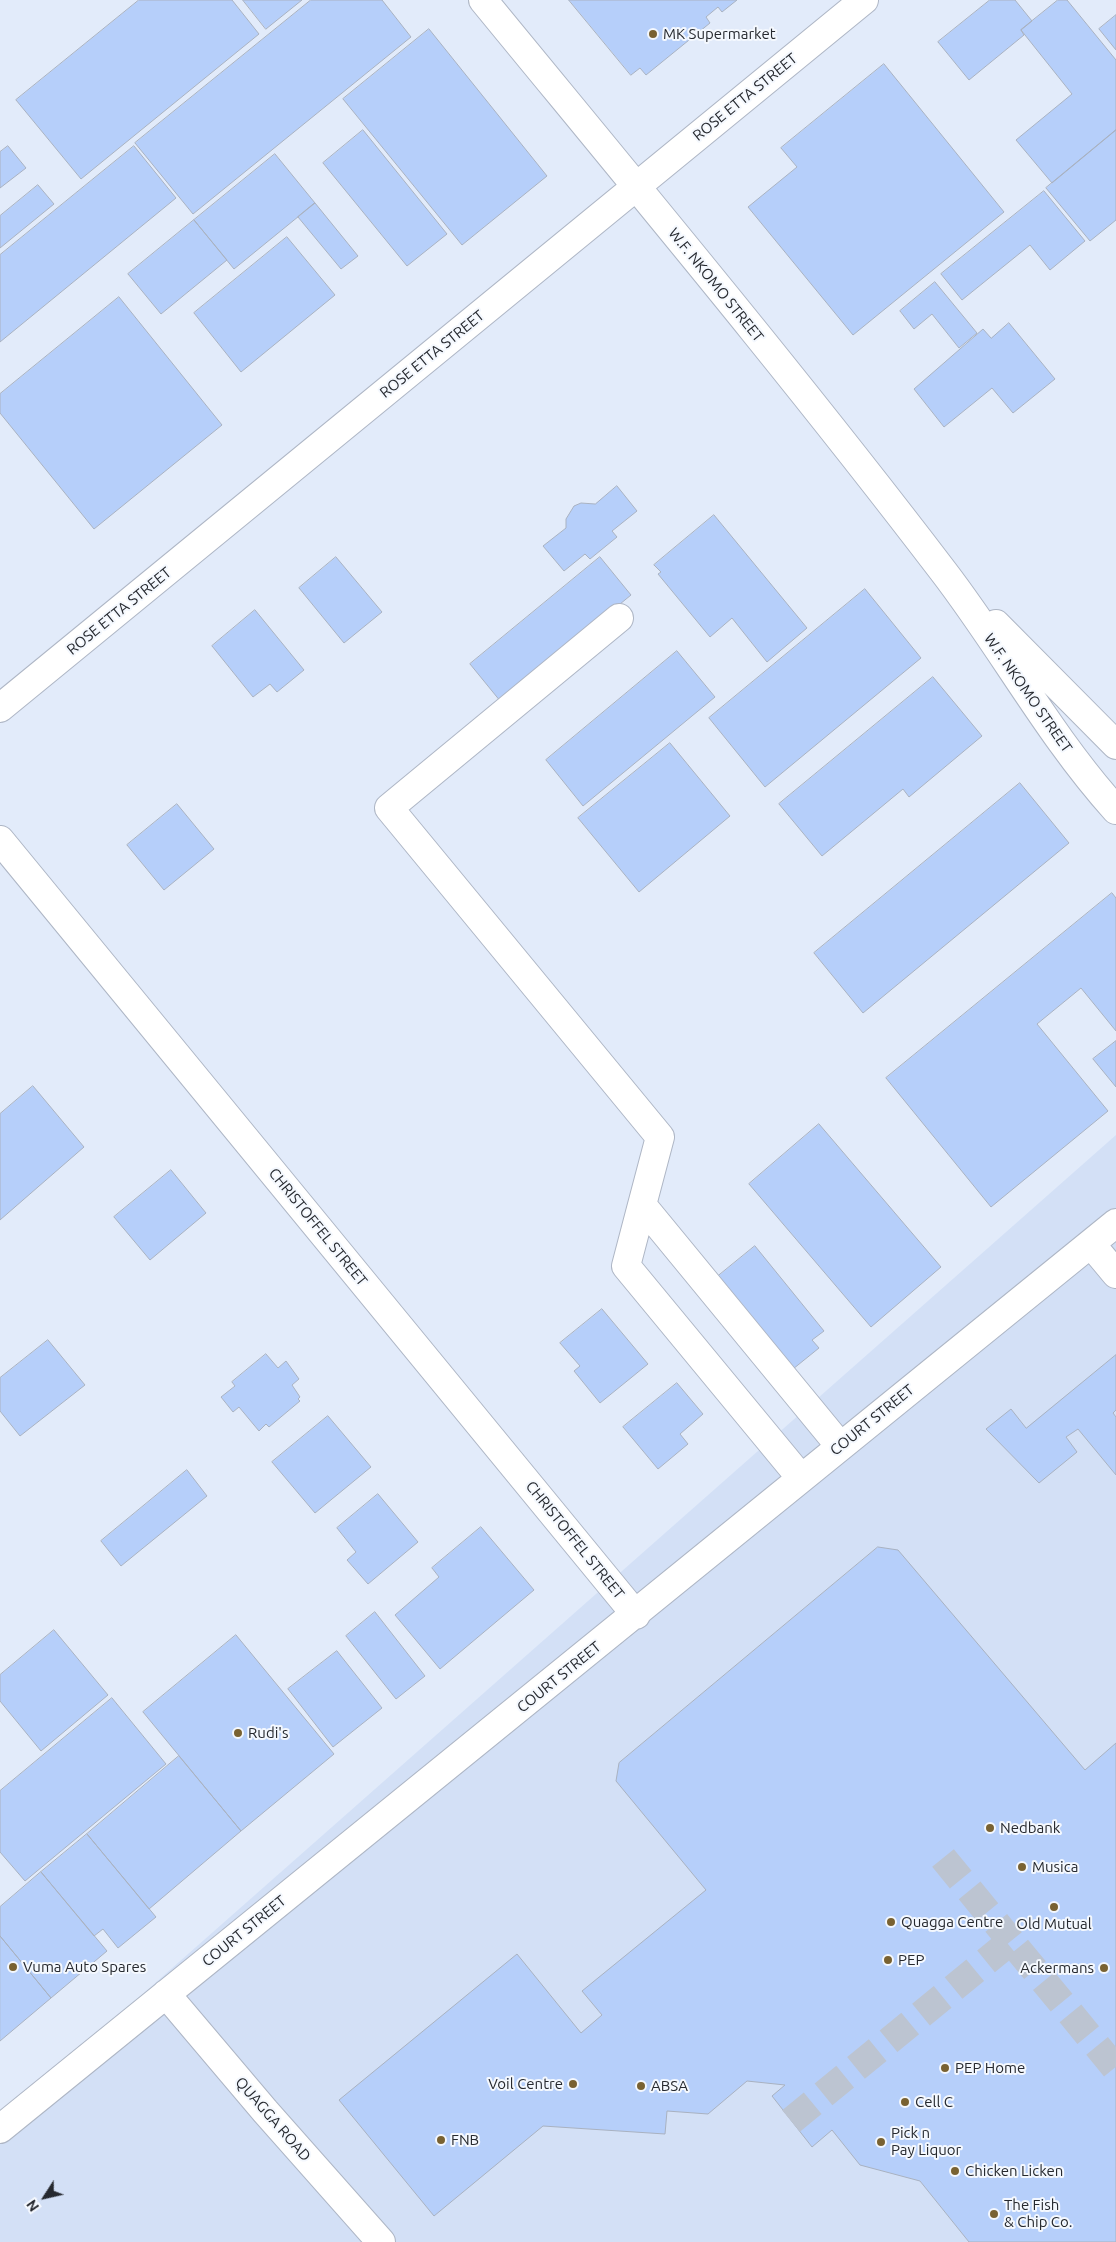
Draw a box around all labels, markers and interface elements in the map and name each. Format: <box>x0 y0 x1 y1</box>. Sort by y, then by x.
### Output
place label: MK Supermarket <box>663 25 776 43</box>
marker: MK Supermarket <box>647 28 659 40</box>
street label: ROSE ETTA STREET <box>689 49 801 145</box>
street label: W.F. NKOMO STREET <box>665 224 767 346</box>
street label: ROSE ETTA STREET <box>376 306 488 402</box>
street label: ROSE ETTA STREET <box>63 563 175 659</box>
street label: W.F. NKOMO STREET <box>980 630 1076 756</box>
street label: CHRISTOFFEL STREET <box>265 1164 371 1290</box>
street label: COURT STREET <box>826 1381 918 1459</box>
street label: CHRISTOFFEL STREET <box>522 1477 628 1603</box>
street label: COURT STREET <box>513 1638 605 1716</box>
place label: Rudi's <box>248 1724 288 1742</box>
marker: Rudi's <box>232 1727 244 1739</box>
place label: Nedbank <box>1000 1819 1060 1837</box>
marker: Nedbank <box>984 1822 996 1834</box>
place label: Musica <box>1032 1858 1078 1876</box>
marker: Musica <box>1016 1861 1028 1873</box>
street label: COURT STREET <box>198 1892 290 1970</box>
marker: Old Mutual <box>1048 1901 1060 1913</box>
place label: Quagga Centre <box>901 1913 1003 1931</box>
place label: Old Mutual <box>1016 1915 1092 1933</box>
marker: Quagga Centre <box>885 1916 897 1928</box>
place label: PEP <box>898 1951 924 1969</box>
marker: PEP <box>882 1954 894 1966</box>
place label: Vuma Auto Spares <box>23 1958 146 1976</box>
place label: Ackermans <box>1020 1959 1094 1977</box>
marker: Vuma Auto Spares <box>7 1961 19 1973</box>
marker: Ackermans <box>1098 1962 1110 1974</box>
place label: PEP Home <box>955 2059 1025 2077</box>
marker: PEP Home <box>939 2062 951 2074</box>
street label: QUAGGA ROAD <box>232 2073 314 2165</box>
place label: Voil Centre <box>488 2075 563 2093</box>
place label: ABSA <box>651 2077 688 2095</box>
marker: Voil Centre <box>567 2078 579 2090</box>
marker: ABSA <box>635 2080 647 2092</box>
place label: Cell C <box>915 2093 953 2111</box>
marker: Cell C <box>899 2096 911 2108</box>
place label: Pick n Pay Liquor <box>891 2124 961 2159</box>
place label: FNB <box>451 2131 479 2149</box>
marker: FNB <box>435 2134 447 2146</box>
marker: Pick n Pay Liquor <box>875 2136 887 2148</box>
place label: Chicken Licken <box>965 2162 1063 2180</box>
marker: Chicken Licken <box>949 2165 961 2177</box>
north arrow <box>20 2172 70 2222</box>
place label: The Fish & Chip Co. <box>1004 2196 1072 2231</box>
text: N <box>23 2197 42 2214</box>
marker: The Fish & Chip Co. <box>988 2208 1000 2220</box>

